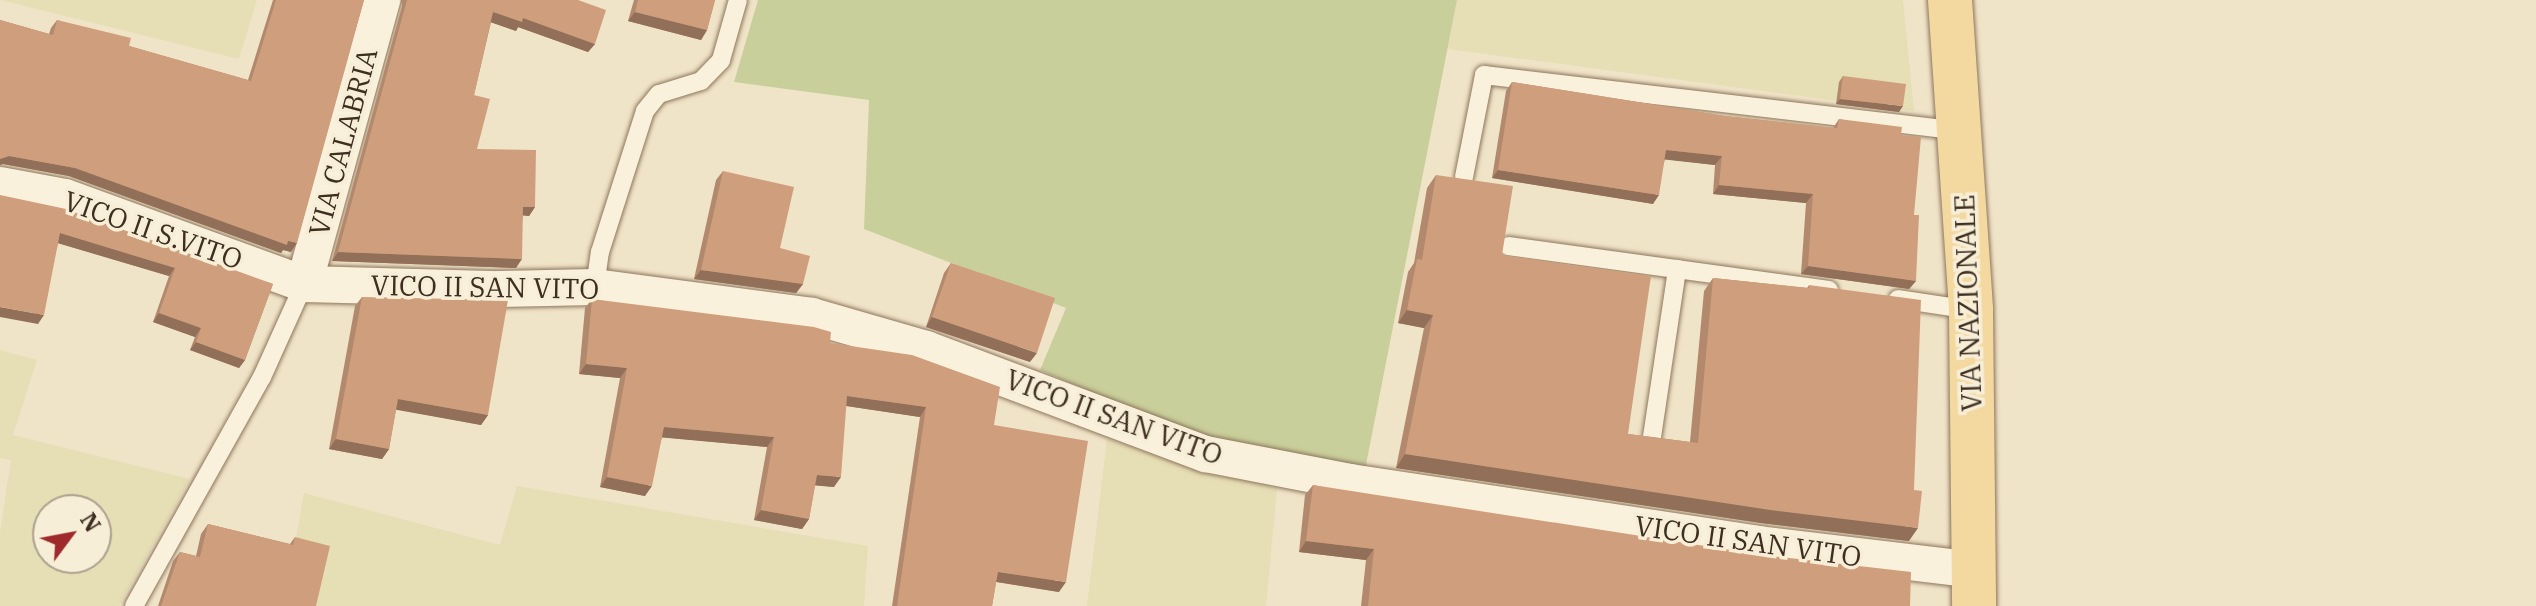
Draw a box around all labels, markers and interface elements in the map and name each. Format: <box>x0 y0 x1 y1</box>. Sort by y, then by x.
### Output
street label: VIA CALABRIA <box>302 44 384 240</box>
street label: VICO II S.VITO <box>59 184 247 276</box>
street label: VIA NAZIONALE <box>1947 194 1989 412</box>
street label: VICO II SAN VITO <box>370 268 600 306</box>
street label: VICO II SAN VITO <box>1001 362 1227 472</box>
north arrow <box>32 494 112 574</box>
text: N <box>74 507 108 537</box>
street label: VICO II SAN VITO <box>1633 508 1863 574</box>

